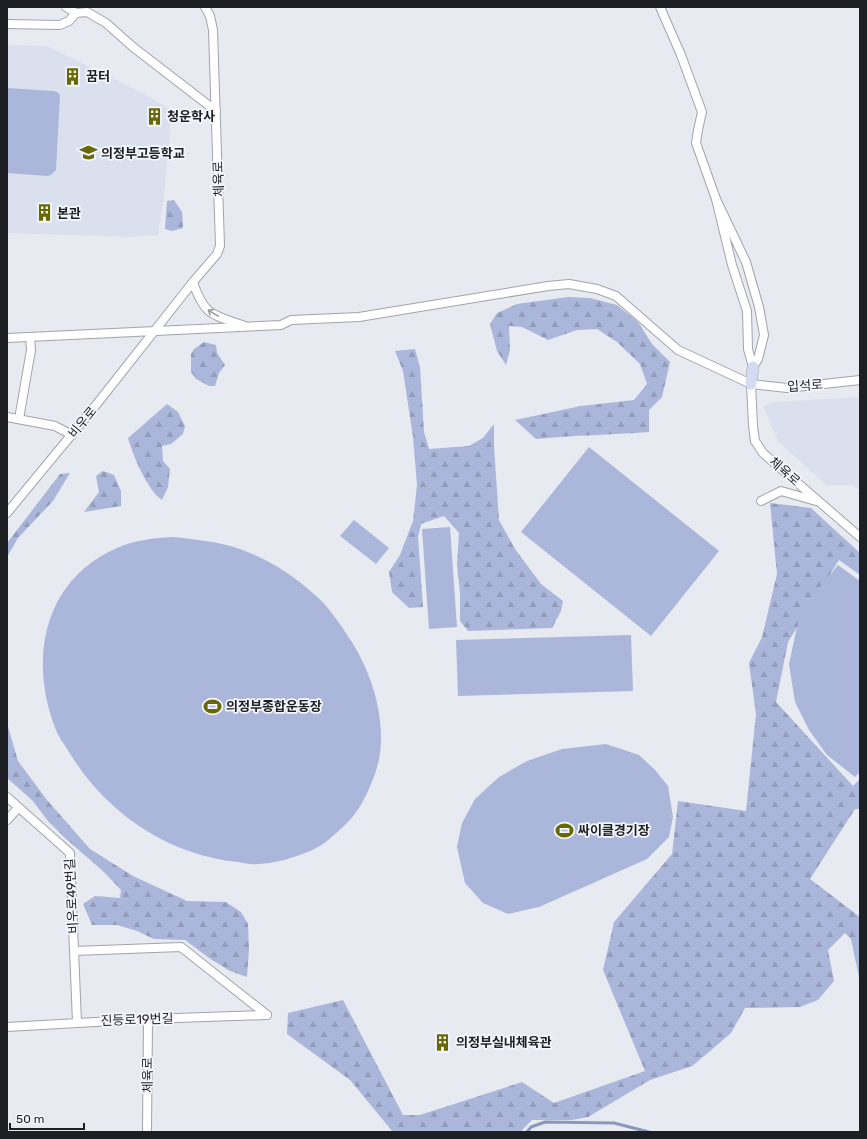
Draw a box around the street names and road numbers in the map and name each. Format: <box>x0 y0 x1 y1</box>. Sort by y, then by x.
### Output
street label: 체육로 <box>210 161 227 197</box>
street label: 입석로 <box>787 377 823 394</box>
street label: 비우로 <box>65 404 100 441</box>
street label: 체육로 <box>766 454 803 489</box>
street label: 비우로49번길 <box>62 858 81 934</box>
street label: 진등로19번길 <box>100 1011 174 1028</box>
street label: 체육로 <box>140 1057 155 1093</box>

